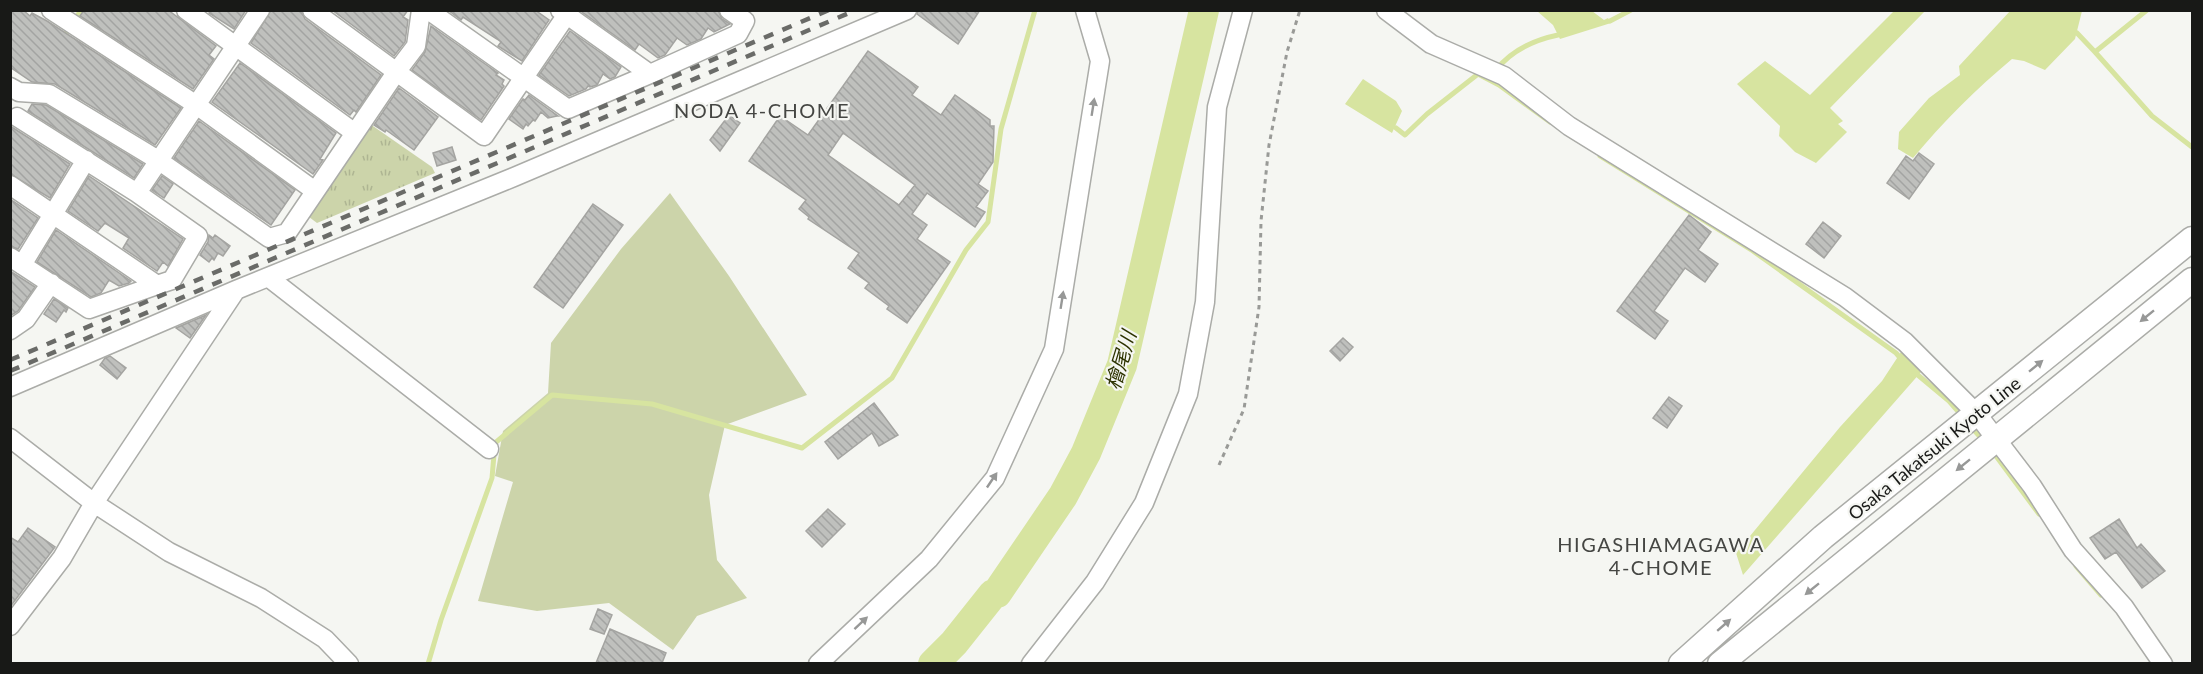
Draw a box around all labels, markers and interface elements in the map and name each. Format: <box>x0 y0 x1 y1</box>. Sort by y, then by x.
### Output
district label: NODA 4-CHOME <box>674 98 850 122</box>
one-way arrow <box>1088 98 1097 117</box>
one-way arrow <box>1058 290 1067 309</box>
one-way arrow <box>2139 310 2155 323</box>
water label: 檜尾川 <box>1100 326 1141 392</box>
one-way arrow <box>2028 360 2043 373</box>
street label: Osaka Takatsuki Kyoto Line <box>1843 372 2025 524</box>
one-way arrow <box>1955 459 1970 471</box>
one-way arrow <box>986 472 997 488</box>
district label: HIGASHIAMAGAWA 4-CHOME <box>1557 532 1765 579</box>
one-way arrow <box>1804 582 1819 594</box>
one-way arrow <box>853 617 867 631</box>
one-way arrow <box>1717 618 1732 632</box>

